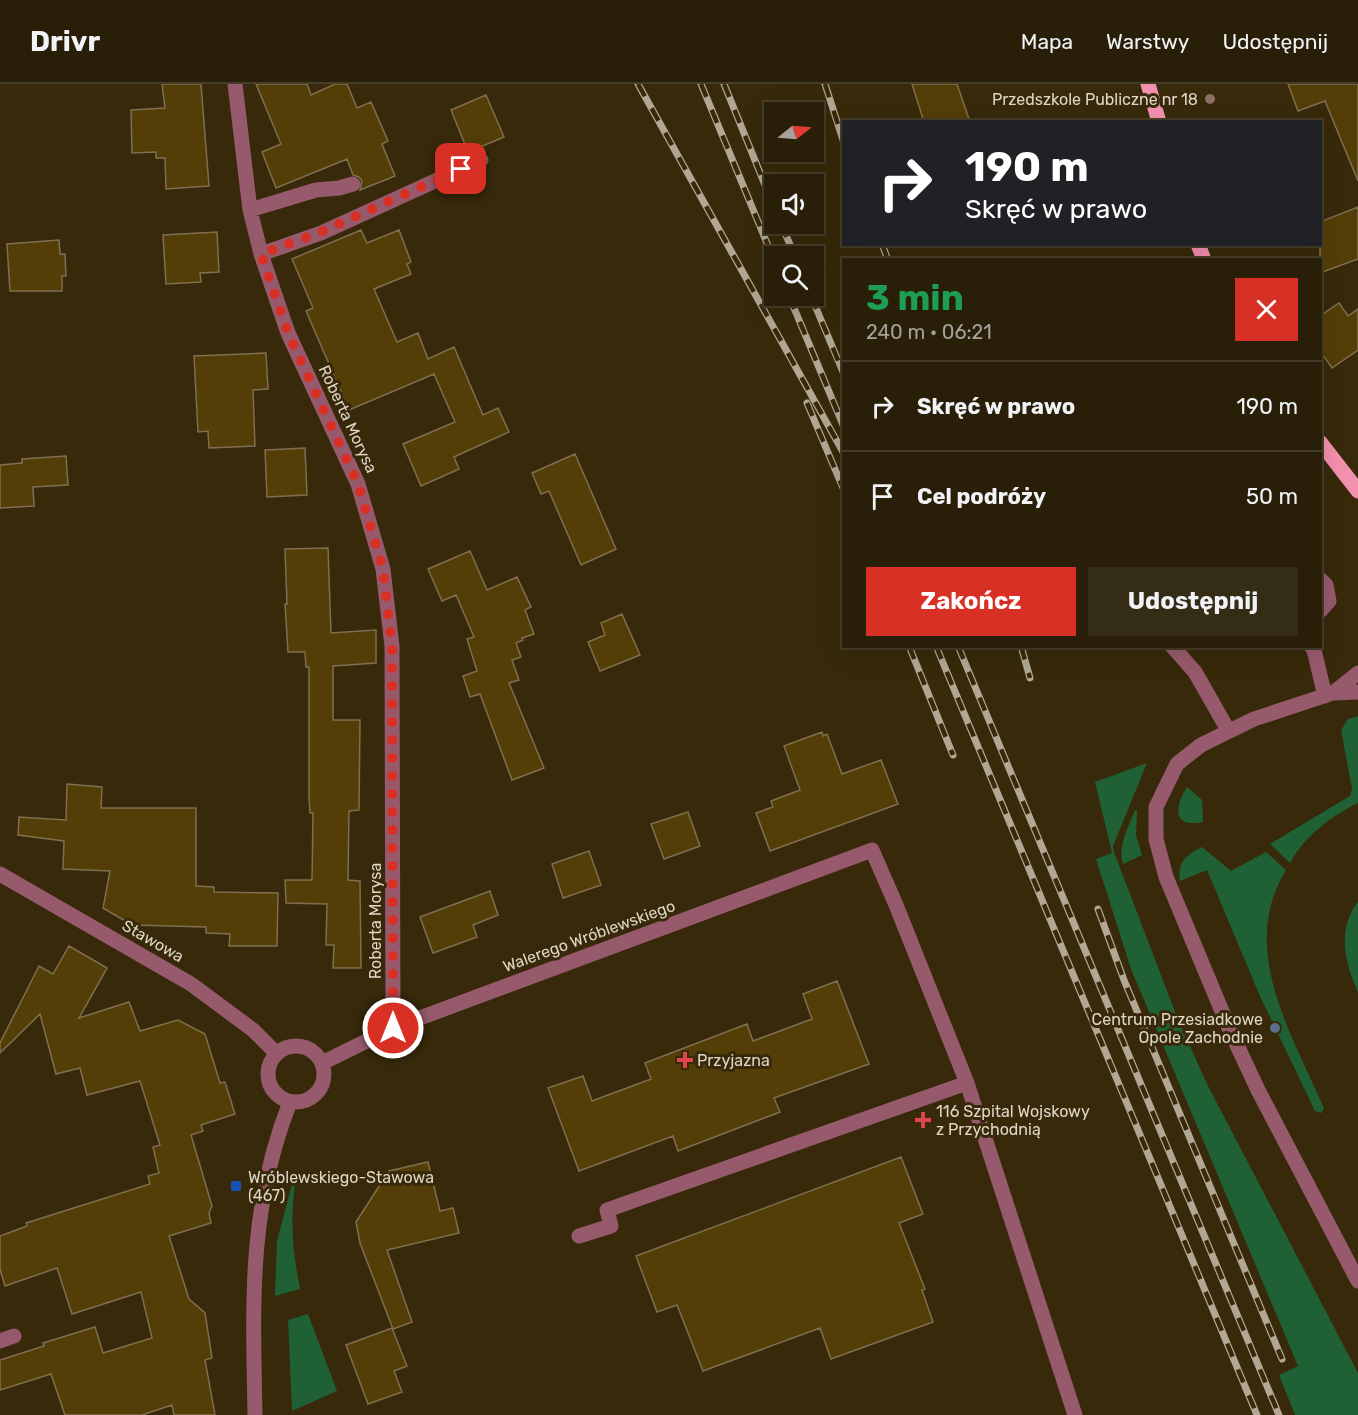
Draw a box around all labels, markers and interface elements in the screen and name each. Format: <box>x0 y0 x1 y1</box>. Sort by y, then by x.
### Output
text: Drivr <box>30 25 100 58</box>
text: Mapa <box>1021 29 1073 54</box>
text: Warstwy <box>1106 29 1189 54</box>
text: Udostępnij <box>1222 29 1328 54</box>
place label: Przedszkole Publiczne nr 18 <box>992 90 1198 109</box>
marker: Przedszkole Publiczne nr 18 <box>1203 92 1217 106</box>
north arrow <box>764 102 824 162</box>
map controls <box>764 102 824 306</box>
text: 190 m <box>965 142 1089 192</box>
pin <box>435 143 486 194</box>
icon: right <box>866 144 944 222</box>
icon: arrive <box>444 152 477 185</box>
button: sound <box>764 174 824 234</box>
text: Skręć w prawo <box>965 193 1147 225</box>
button: search <box>764 246 824 306</box>
text: 3 min <box>866 276 964 319</box>
button: close <box>1235 278 1298 341</box>
text: 240 m · 06:21 <box>866 320 992 344</box>
street label: Roberta Morysa <box>315 362 381 476</box>
icon: right <box>866 390 899 423</box>
text: Skręć w prawo <box>917 393 1075 420</box>
text: 190 m <box>1237 393 1298 420</box>
icon: arrive <box>866 480 899 513</box>
text: Cel podróży <box>917 483 1046 510</box>
text: 50 m <box>1246 483 1298 510</box>
button: Zakończ <box>866 567 1076 636</box>
button: Udostępnij <box>1088 567 1298 636</box>
street label: Roberta Morysa <box>366 863 385 979</box>
street label: Walerego Wróblewskiego <box>500 896 678 976</box>
street label: Stawowa <box>119 916 187 966</box>
position arrow <box>361 996 425 1060</box>
place label: Centrum Przesiadkowe Opole Zachodnie <box>1092 1010 1263 1047</box>
marker: Centrum Przesiadkowe Opole Zachodnie <box>1268 1021 1282 1035</box>
place label: Przyjazna <box>697 1051 770 1070</box>
marker: Przyjazna <box>678 1053 692 1067</box>
place label: 116 Szpital Wojskowy z Przychodnią <box>936 1102 1090 1139</box>
marker: 116 Szpital Wojskowy z Przychodnią <box>914 1111 932 1129</box>
place label: Wróblewskiego-Stawowa (467) <box>248 1168 434 1205</box>
marker: Wróblewskiego-Stawowa (467) <box>229 1179 243 1193</box>

